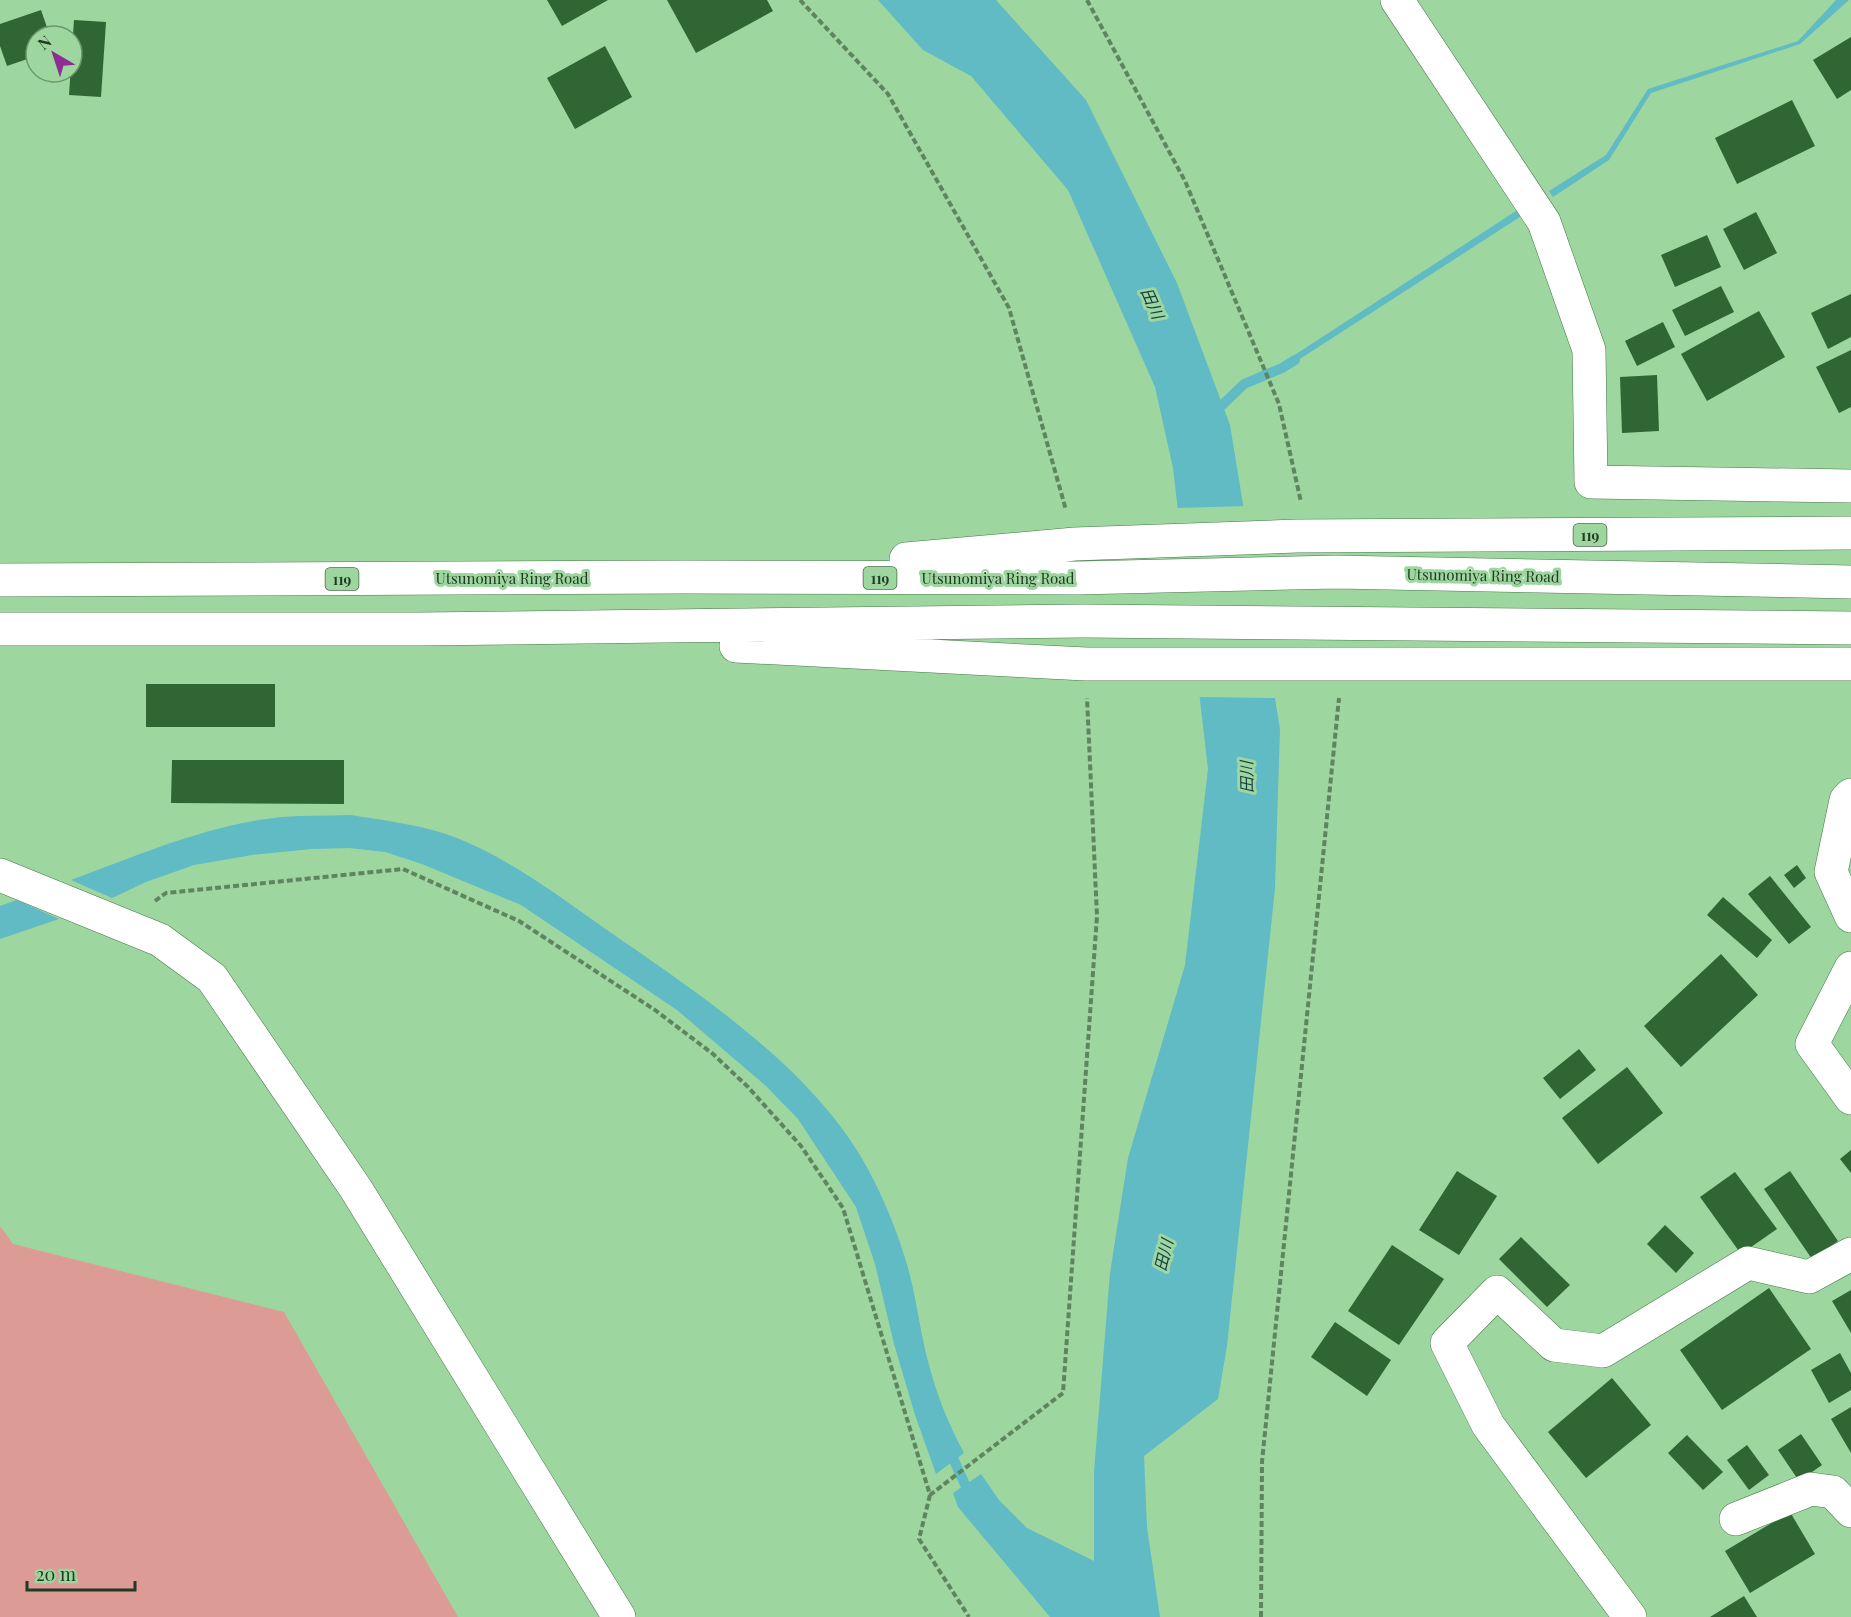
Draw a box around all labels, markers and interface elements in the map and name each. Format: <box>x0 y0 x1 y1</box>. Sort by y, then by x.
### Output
north arrow <box>24 24 84 84</box>
text: N <box>33 30 56 54</box>
water label: 田川 <box>1137 284 1170 324</box>
road number: 119 <box>1574 524 1606 546</box>
street label: Utsunomiya Ring Road <box>1406 564 1560 586</box>
road number: 119 <box>864 567 896 589</box>
road number: 119 <box>326 568 358 590</box>
street label: Utsunomiya Ring Road <box>435 568 589 588</box>
street label: Utsunomiya Ring Road <box>921 568 1075 588</box>
water label: 田川 <box>1235 759 1257 793</box>
water label: 田川 <box>1149 1235 1178 1273</box>
scale bar <box>27 1554 135 1592</box>
text: 20 m <box>36 1562 76 1586</box>

